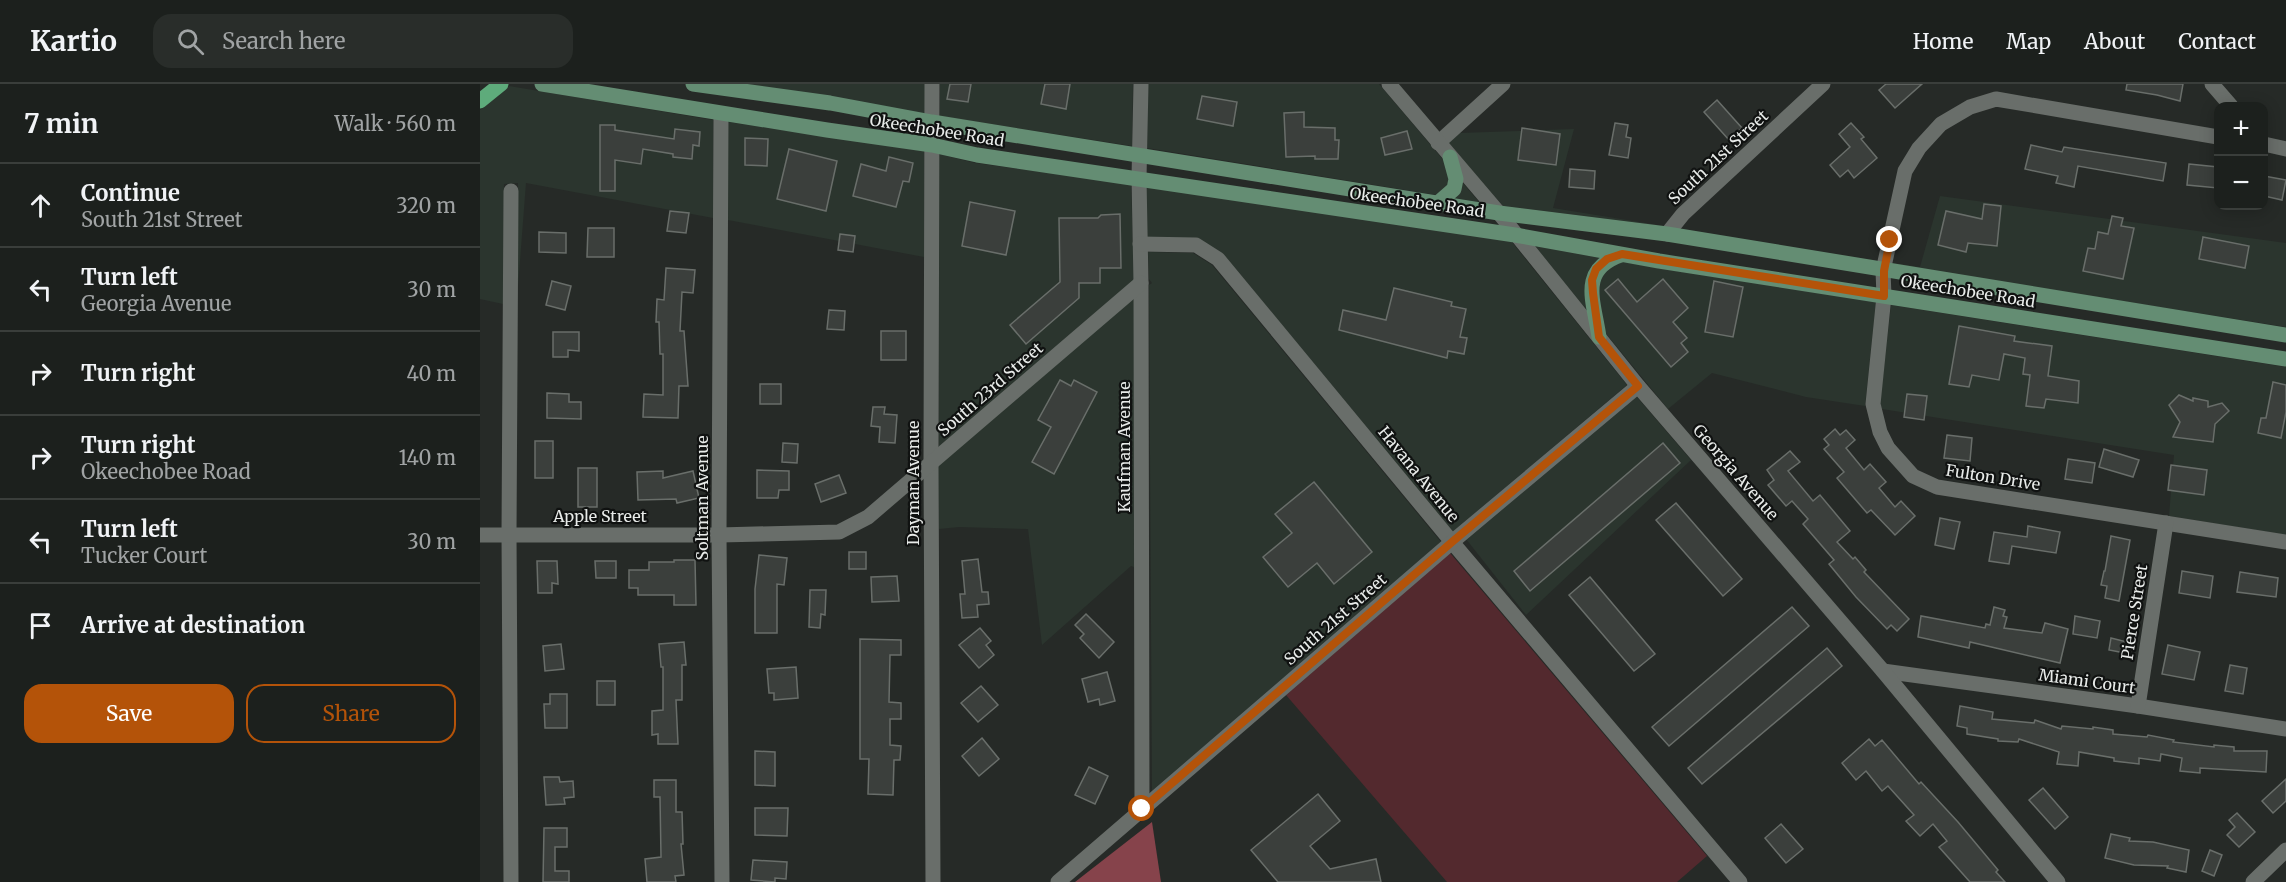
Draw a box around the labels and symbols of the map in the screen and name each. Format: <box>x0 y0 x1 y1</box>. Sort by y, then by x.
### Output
street label: South 21st Street <box>1664 105 1773 208</box>
street label: Okeechobee Road <box>868 109 1006 151</box>
street label: Okeechobee Road <box>1348 183 1486 221</box>
route end <box>1876 226 1902 252</box>
street label: Okeechobee Road <box>1899 270 2037 312</box>
street label: South 23rd Street <box>933 337 1047 440</box>
street label: Kaufman Avenue <box>1114 381 1134 513</box>
street label: Georgia Avenue <box>1689 420 1783 524</box>
street label: Dayman Avenue <box>903 421 923 545</box>
street label: Havana Avenue <box>1374 422 1464 526</box>
street label: Soltman Avenue <box>692 435 712 561</box>
street label: Fulton Drive <box>1944 460 2042 494</box>
street label: Apple Street <box>552 506 647 526</box>
street label: Pierce Street <box>2117 562 2152 661</box>
street label: South 21st Street <box>1280 569 1391 669</box>
street label: Miami Court <box>2037 664 2137 698</box>
route start <box>1128 795 1154 821</box>

